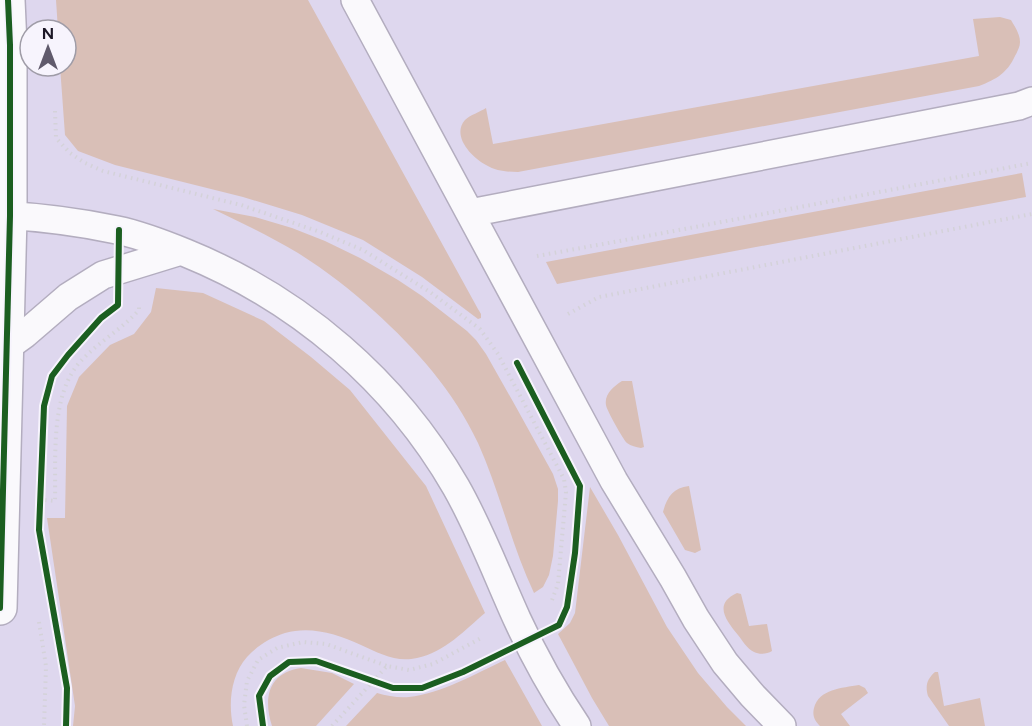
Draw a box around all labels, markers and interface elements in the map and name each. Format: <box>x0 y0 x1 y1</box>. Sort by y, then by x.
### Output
north arrow <box>18 18 78 78</box>
text: N <box>42 24 54 43</box>

